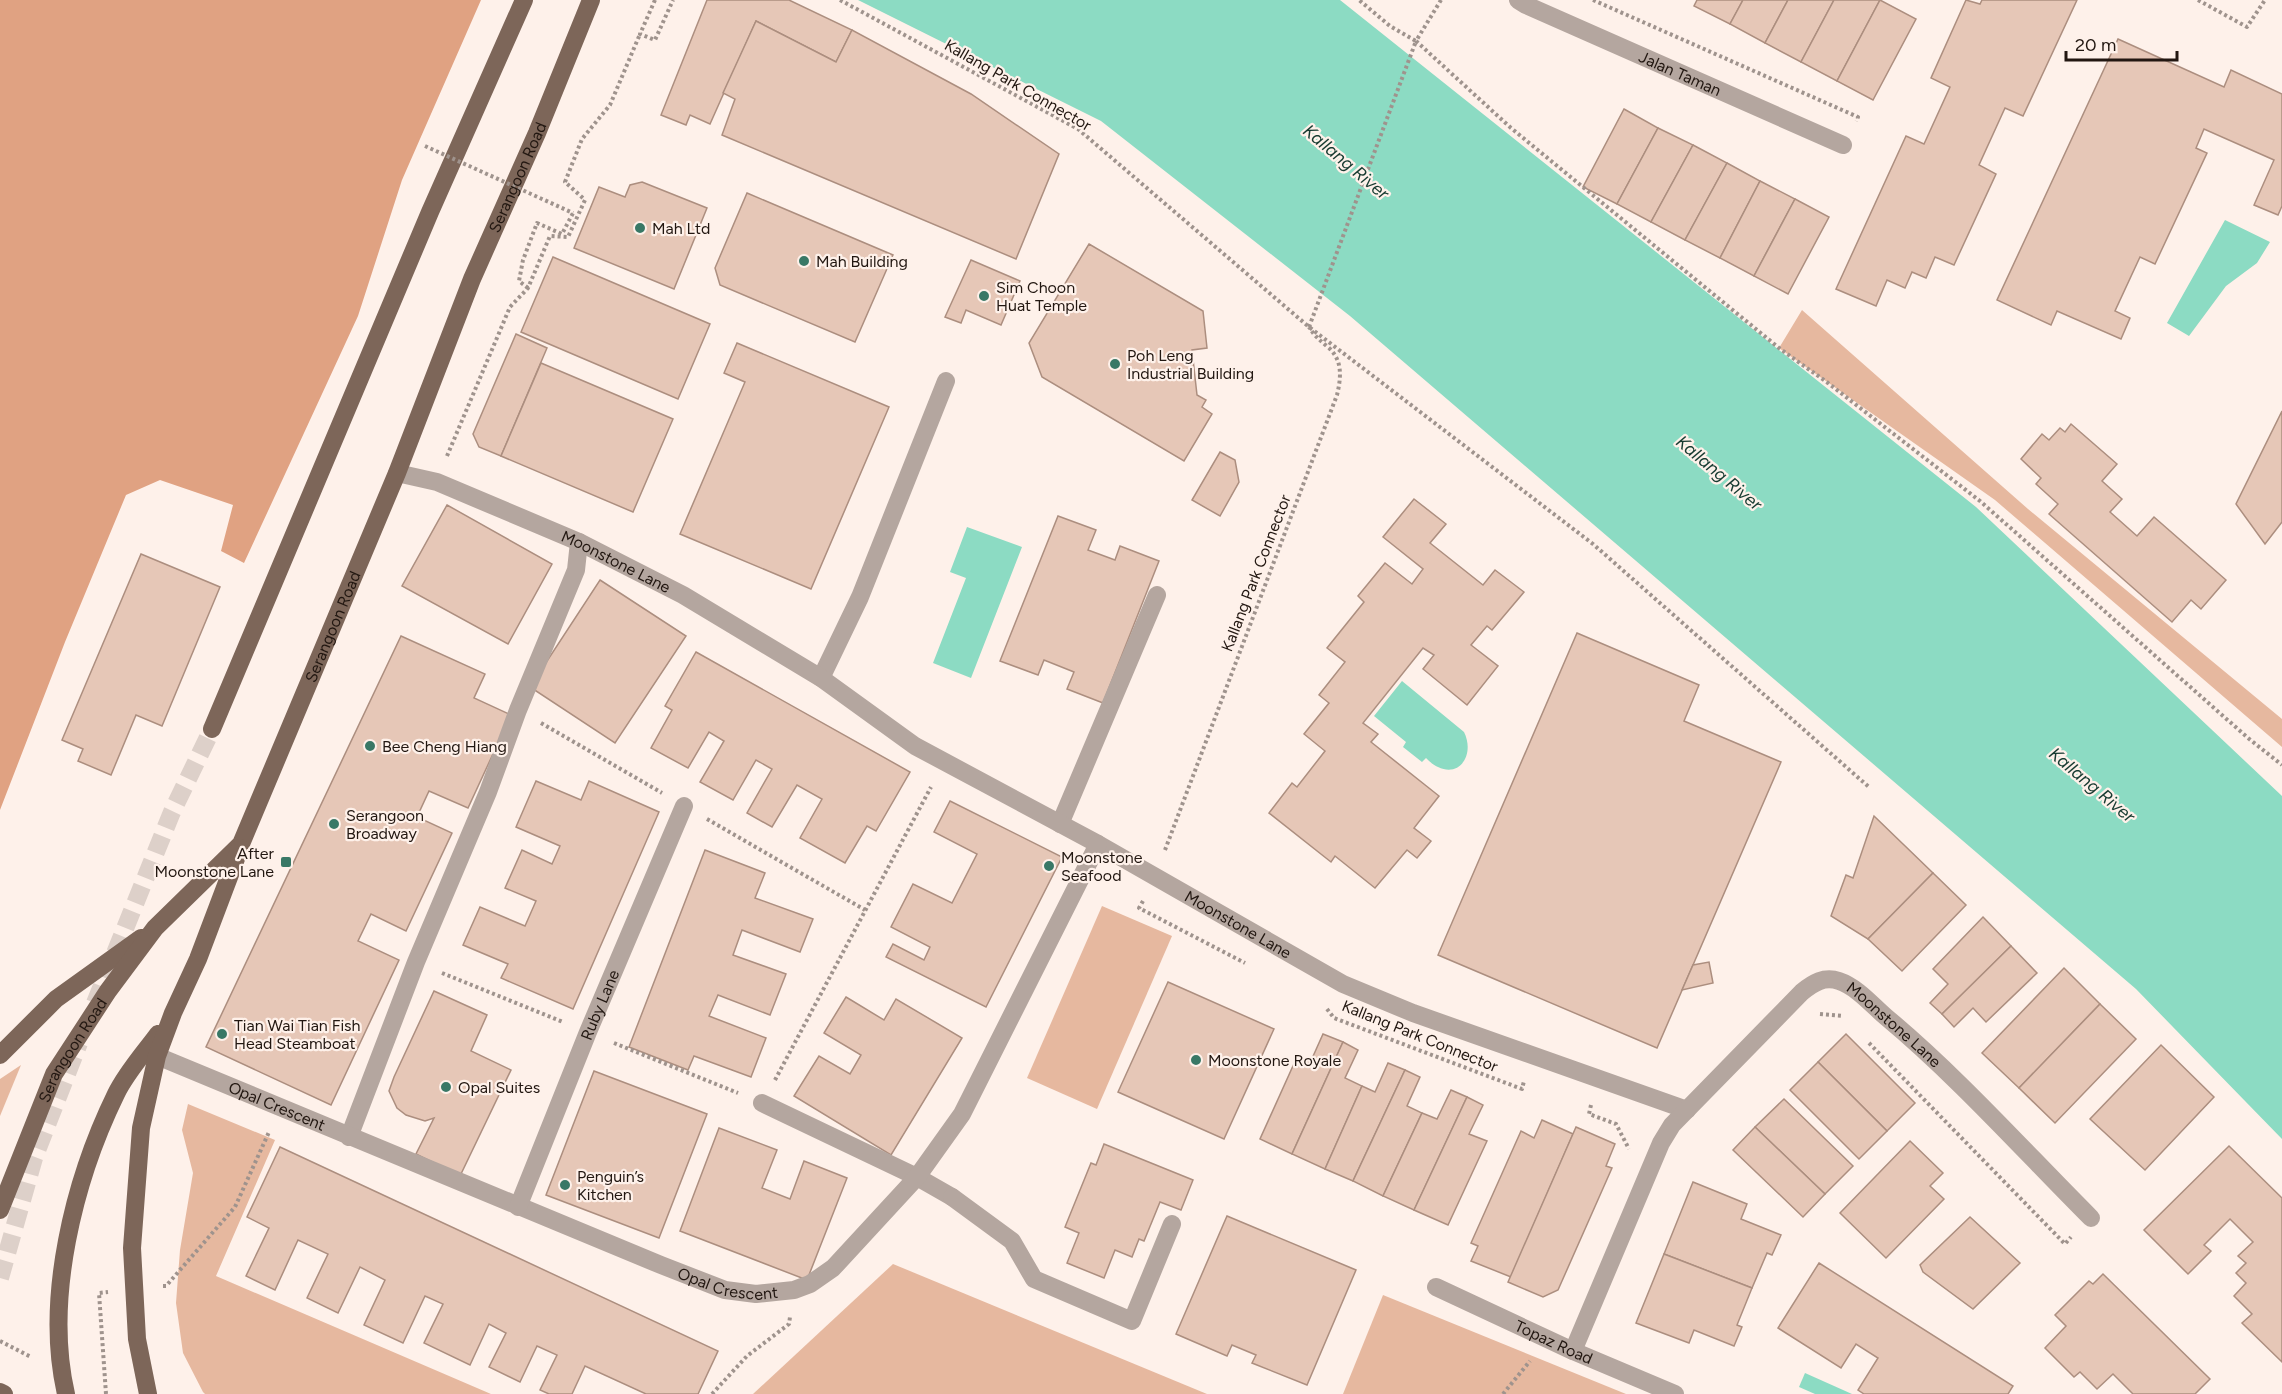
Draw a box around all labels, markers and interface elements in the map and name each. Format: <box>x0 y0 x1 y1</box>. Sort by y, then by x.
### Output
scale bar <box>2066 24 2177 62</box>
text: 20 m <box>2075 34 2116 56</box>
street label: Kallang Park Connector <box>941 35 1095 135</box>
street label: Jalan Taman <box>1636 47 1724 100</box>
street label: Serangoon Road <box>484 119 550 235</box>
water label: Kallang River <box>1298 120 1394 205</box>
place label: Mah Ltd <box>652 219 710 238</box>
marker: Mah Ltd <box>633 221 647 235</box>
place label: Mah Building <box>816 252 908 271</box>
marker: Mah Building <box>797 254 811 268</box>
place label: Sim Choon Huat Temple <box>996 278 1087 315</box>
marker: Sim Choon Huat Temple <box>977 289 991 303</box>
place label: Poh Leng Industrial Building <box>1127 346 1254 383</box>
marker: Poh Leng Industrial Building <box>1108 357 1122 371</box>
water label: Kallang River <box>1671 431 1767 516</box>
street label: Kallang Park Connector <box>1217 491 1295 654</box>
street label: Moonstone Lane <box>559 526 674 597</box>
street label: Serangoon Road <box>301 568 364 685</box>
place label: Bee Cheng Hiang <box>382 737 507 756</box>
marker: Bee Cheng Hiang <box>363 739 377 753</box>
water label: Kallang River <box>2044 743 2140 828</box>
place label: Serangoon Broadway <box>346 806 424 843</box>
marker: Serangoon Broadway <box>327 817 341 831</box>
place label: After Moonstone Lane <box>154 844 275 881</box>
place label: Moonstone Seafood <box>1061 848 1143 885</box>
marker: After Moonstone Lane <box>279 855 293 869</box>
marker: Moonstone Seafood <box>1042 859 1056 873</box>
street label: Moonstone Lane <box>1182 886 1295 962</box>
street label: Ruby Lane <box>576 967 623 1043</box>
street label: Moonstone Lane <box>1843 977 1945 1071</box>
street label: Serangoon Road <box>34 994 111 1105</box>
street label: Kallang Park Connector <box>1339 996 1501 1076</box>
place label: Tian Wai Tian Fish Head Steamboat <box>234 1016 361 1053</box>
marker: Tian Wai Tian Fish Head Steamboat <box>215 1027 229 1041</box>
place label: Moonstone Royale <box>1208 1051 1341 1070</box>
marker: Moonstone Royale <box>1189 1053 1203 1067</box>
street label: Opal Crescent <box>226 1077 328 1134</box>
place label: Opal Suites <box>458 1078 540 1097</box>
marker: Opal Suites <box>439 1080 453 1094</box>
place label: Penguin’s Kitchen <box>577 1167 644 1204</box>
marker: Penguin’s Kitchen <box>558 1178 572 1192</box>
street label: Opal Crescent <box>675 1263 779 1304</box>
street label: Topaz Road <box>1512 1316 1596 1368</box>

